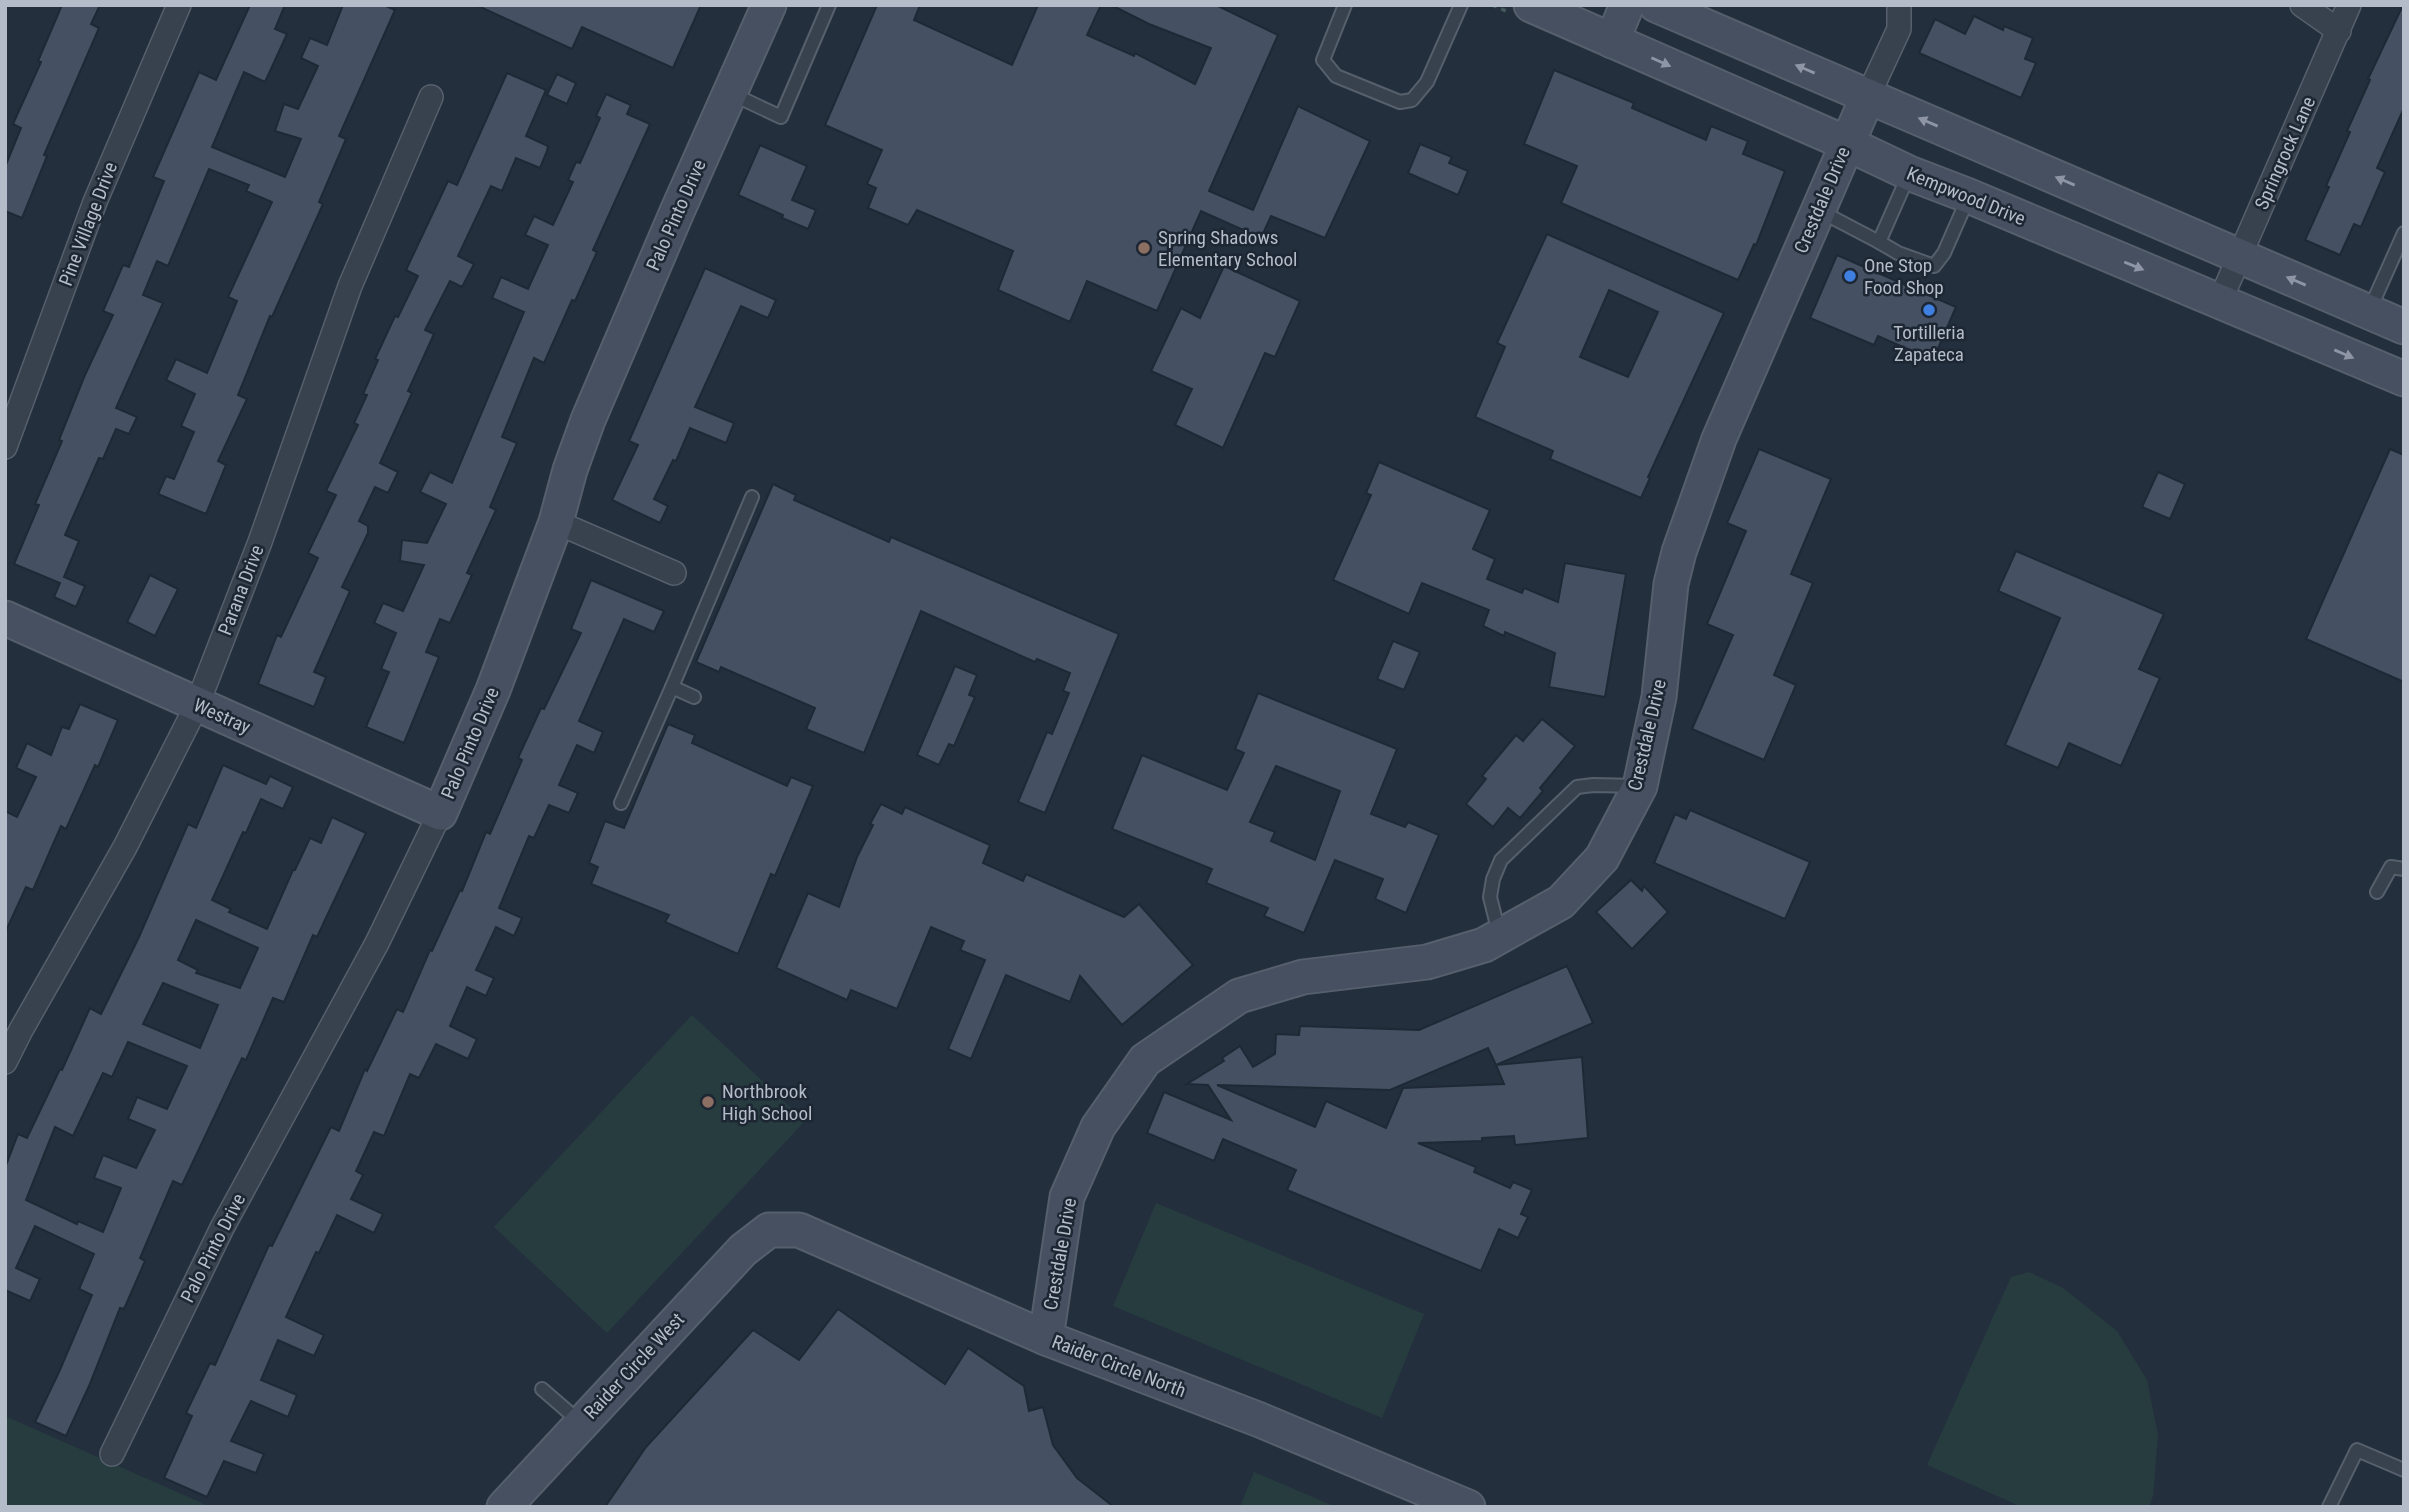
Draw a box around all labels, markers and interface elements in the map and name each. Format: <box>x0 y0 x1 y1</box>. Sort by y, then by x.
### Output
one-way arrow <box>1651 56 1671 68</box>
one-way arrow <box>1795 63 1816 74</box>
street label: Springrock Lane <box>2250 93 2320 213</box>
one-way arrow <box>1917 116 1938 127</box>
street label: Crestdale Drive <box>1789 143 1855 257</box>
street label: Palo Pinto Drive <box>641 156 711 274</box>
street label: Pine Village Drive <box>54 159 122 289</box>
street label: Kempwood Drive <box>1903 162 2029 230</box>
one-way arrow <box>2054 175 2075 186</box>
place label: Spring Shadows Elementary School <box>1158 226 1297 271</box>
marker: Spring Shadows Elementary School <box>1136 240 1152 256</box>
place label: One Stop Food Shop <box>1864 254 1944 299</box>
one-way arrow <box>2124 261 2145 272</box>
marker: One Stop Food Shop <box>1842 268 1858 284</box>
one-way arrow <box>2285 275 2306 286</box>
marker: Tortilleria Zapateca <box>1921 302 1937 318</box>
place label: Tortilleria Zapateca <box>1893 321 1965 366</box>
one-way arrow <box>2334 349 2355 360</box>
street label: Parana Drive <box>213 542 269 638</box>
street label: Crestdale Drive <box>1623 677 1671 793</box>
street label: Palo Pinto Drive <box>436 684 504 802</box>
street label: Westray <box>190 693 254 739</box>
place label: Northbrook High School <box>722 1080 812 1125</box>
marker: Northbrook High School <box>700 1094 716 1110</box>
street label: Palo Pinto Drive <box>176 1190 250 1306</box>
street label: Crestdale Drive <box>1039 1196 1081 1312</box>
street label: Raider Circle West <box>579 1308 689 1424</box>
street label: Raider Circle North <box>1049 1330 1189 1402</box>

